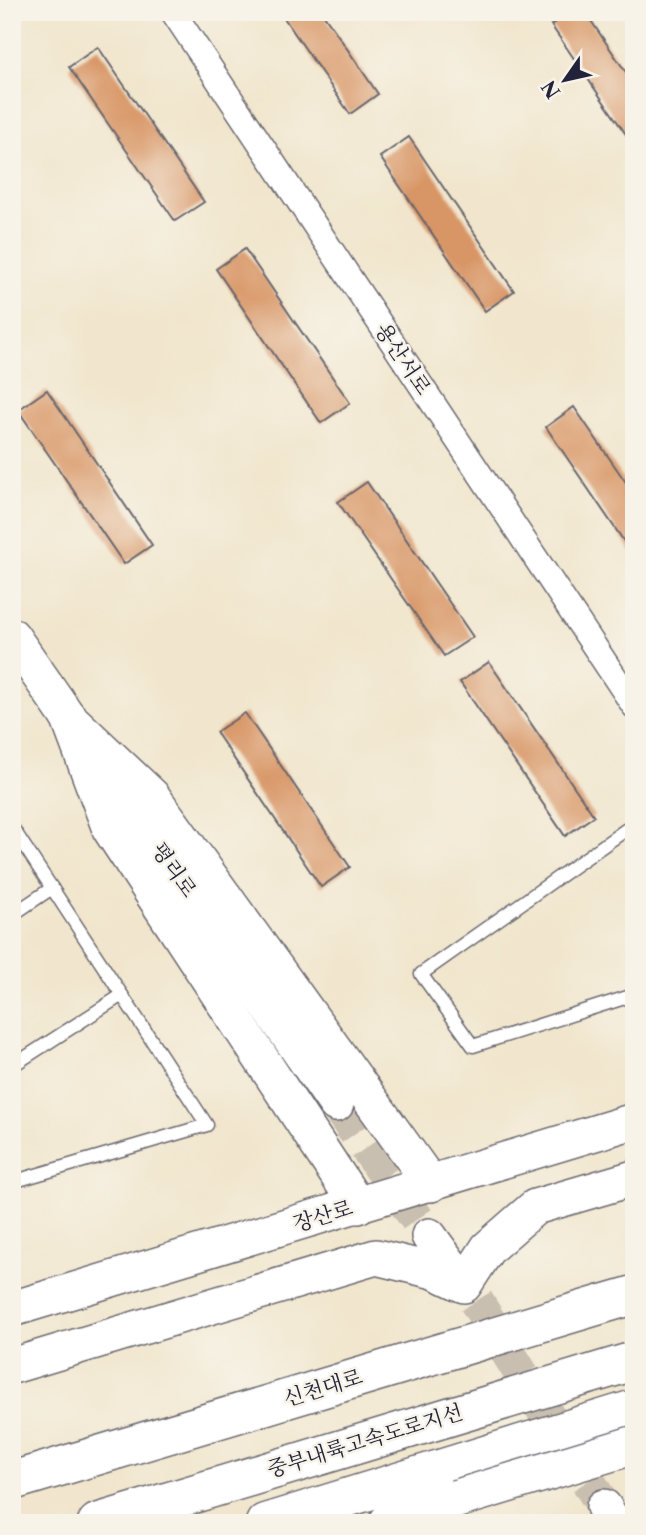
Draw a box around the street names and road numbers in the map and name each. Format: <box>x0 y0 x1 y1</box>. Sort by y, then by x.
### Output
street label: 용산서로 <box>370 318 436 399</box>
street label: 평리로 <box>147 838 202 902</box>
street label: 장산로 <box>290 1195 356 1236</box>
street label: 신천대로 <box>280 1364 365 1411</box>
street label: 중부내륙고속도로지선 <box>264 1399 466 1482</box>

